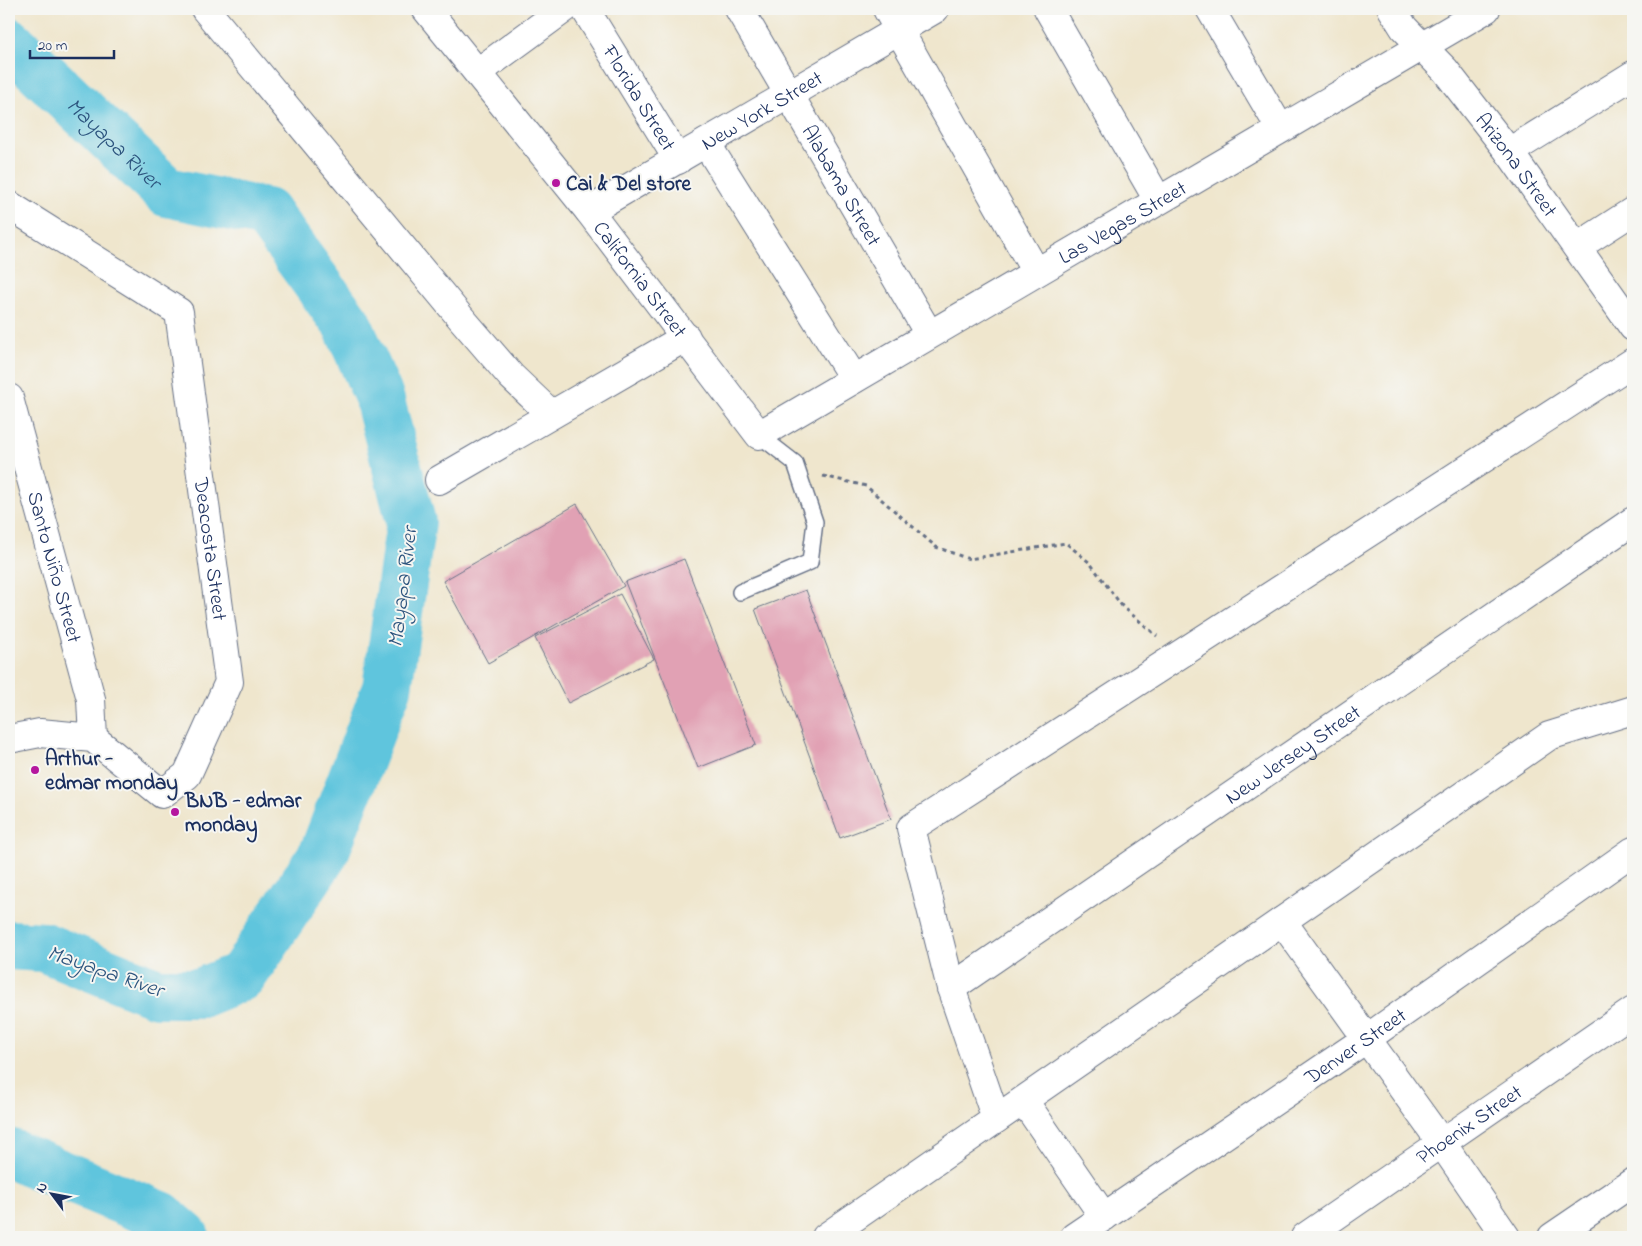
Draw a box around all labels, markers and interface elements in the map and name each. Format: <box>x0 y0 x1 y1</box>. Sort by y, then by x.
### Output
scale bar <box>30 28 114 60</box>
text: 20 m <box>38 35 68 57</box>
street label: Florida Street <box>593 39 682 157</box>
street label: New York Street <box>696 65 829 159</box>
water label: Mayapa River <box>58 92 170 200</box>
street label: Arizona Street <box>1467 107 1564 224</box>
street label: Alabama Street <box>793 120 888 252</box>
place label: Cai & Del store <box>566 170 692 200</box>
street label: Las Vegas Street <box>1054 174 1193 273</box>
marker: Cai & Del store <box>550 177 562 189</box>
street label: California Street <box>585 216 693 345</box>
street label: Deacosta Street <box>184 475 234 622</box>
street label: Santo Niño Street <box>18 488 88 647</box>
water label: Mayapa River <box>381 522 428 649</box>
street label: New Jersey Street <box>1220 698 1368 813</box>
place label: Arthur - edmar monday <box>45 745 178 801</box>
marker: Arthur - edmar monday <box>29 764 41 776</box>
place label: BNB - edmar monday <box>184 787 302 843</box>
marker: BNB - edmar monday <box>169 806 181 818</box>
water label: Mayapa River <box>43 938 170 1009</box>
street label: Denver Street <box>1298 1002 1414 1094</box>
street label: Phoenix Street <box>1411 1078 1529 1173</box>
north arrow <box>28 1168 78 1218</box>
text: N <box>31 1178 54 1197</box>

